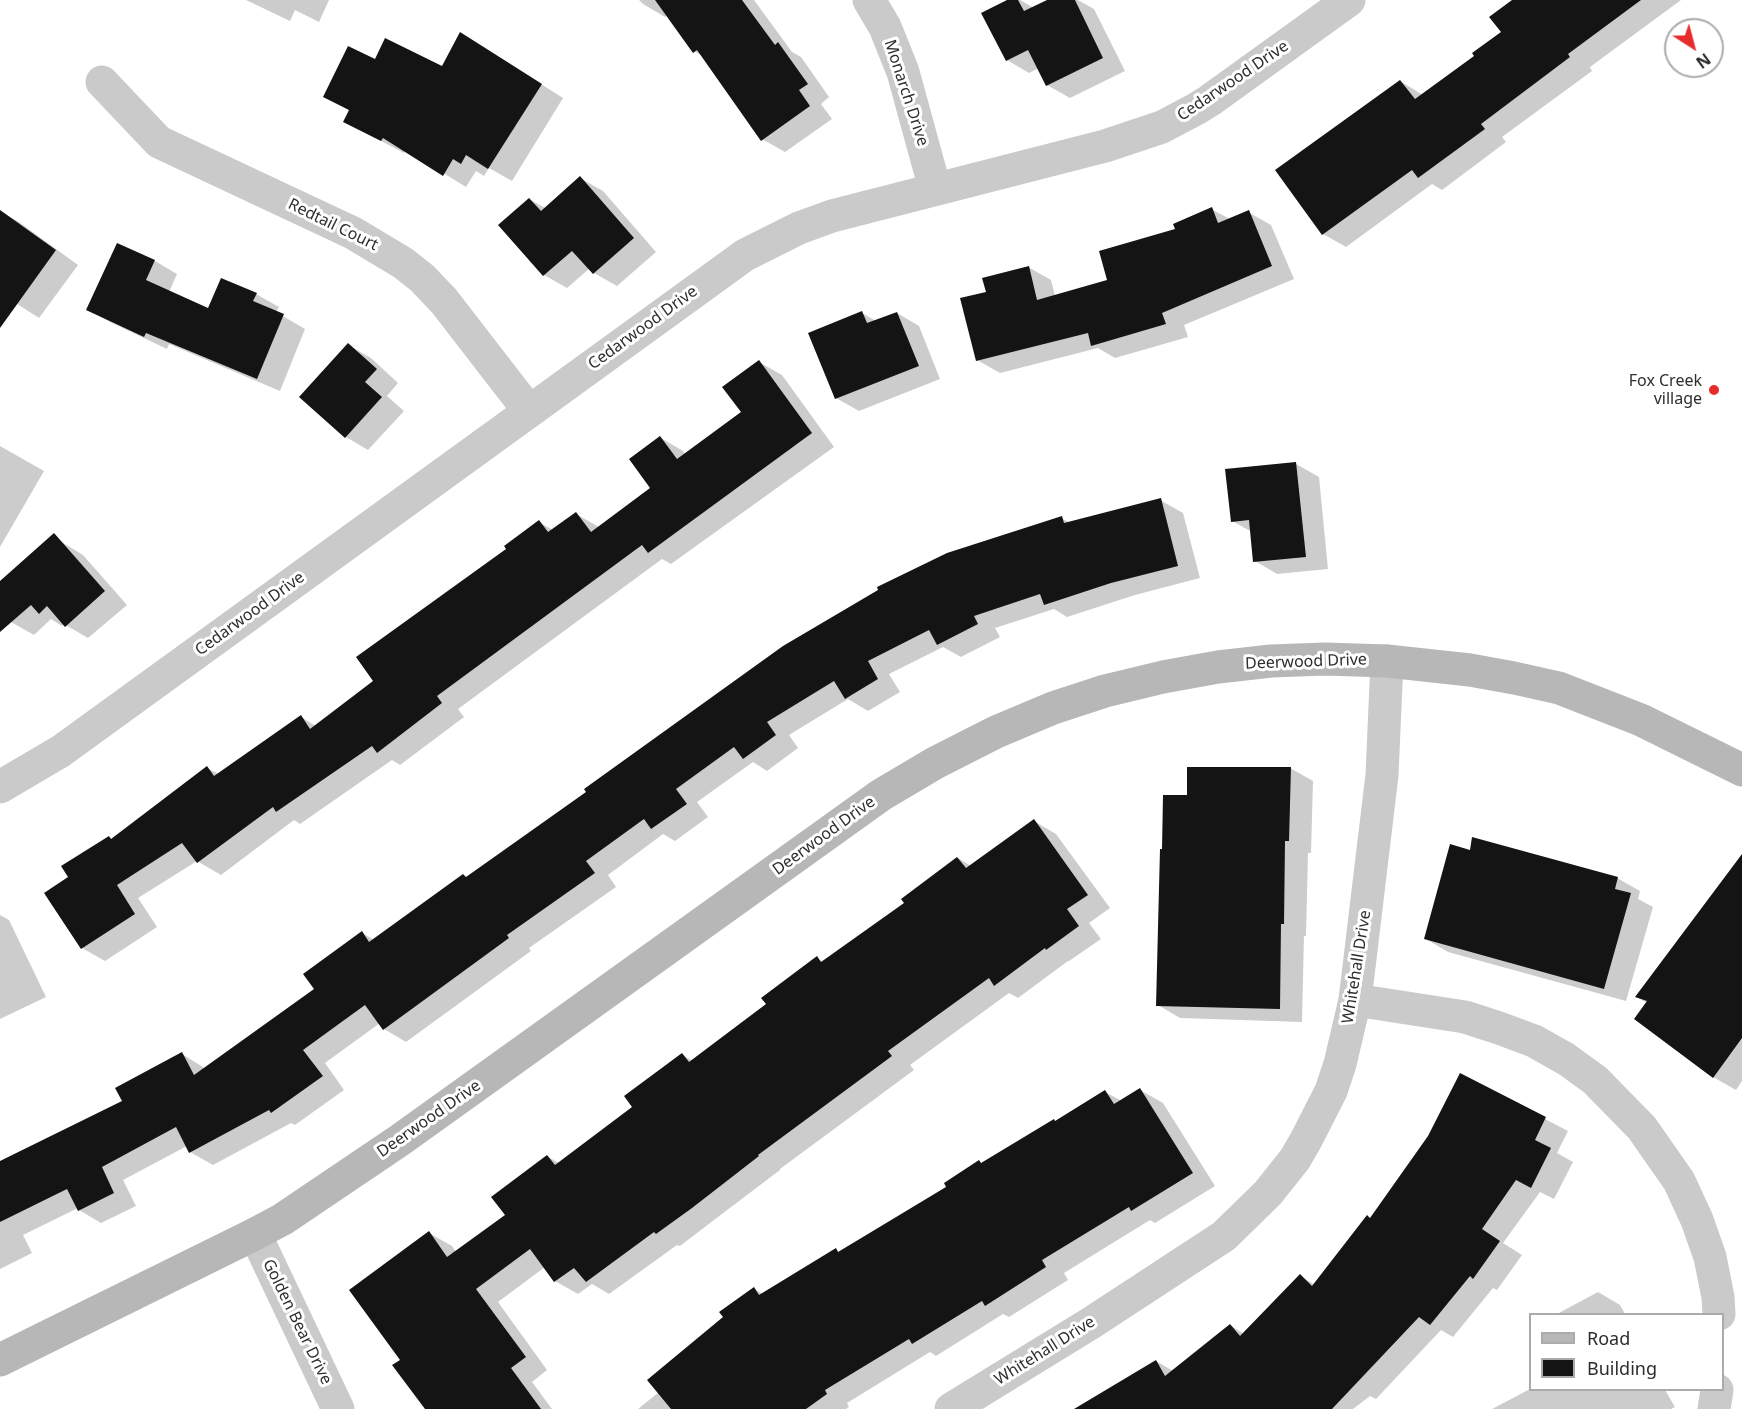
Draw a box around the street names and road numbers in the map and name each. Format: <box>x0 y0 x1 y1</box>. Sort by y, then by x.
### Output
street label: Monarch Drive <box>880 37 932 149</box>
street label: Cedarwood Drive <box>1174 37 1292 125</box>
street label: Redtail Court <box>285 195 381 255</box>
street label: Cedarwood Drive <box>585 282 701 374</box>
street label: Cedarwood Drive <box>192 568 308 660</box>
street label: Deerwood Drive <box>1245 650 1367 674</box>
street label: Deerwood Drive <box>769 792 879 880</box>
street label: Whitehall Drive <box>1339 909 1375 1025</box>
street label: Deerwood Drive <box>374 1076 484 1162</box>
street label: Golden Bear Drive <box>258 1256 336 1388</box>
street label: Whitehall Drive <box>991 1313 1099 1389</box>

